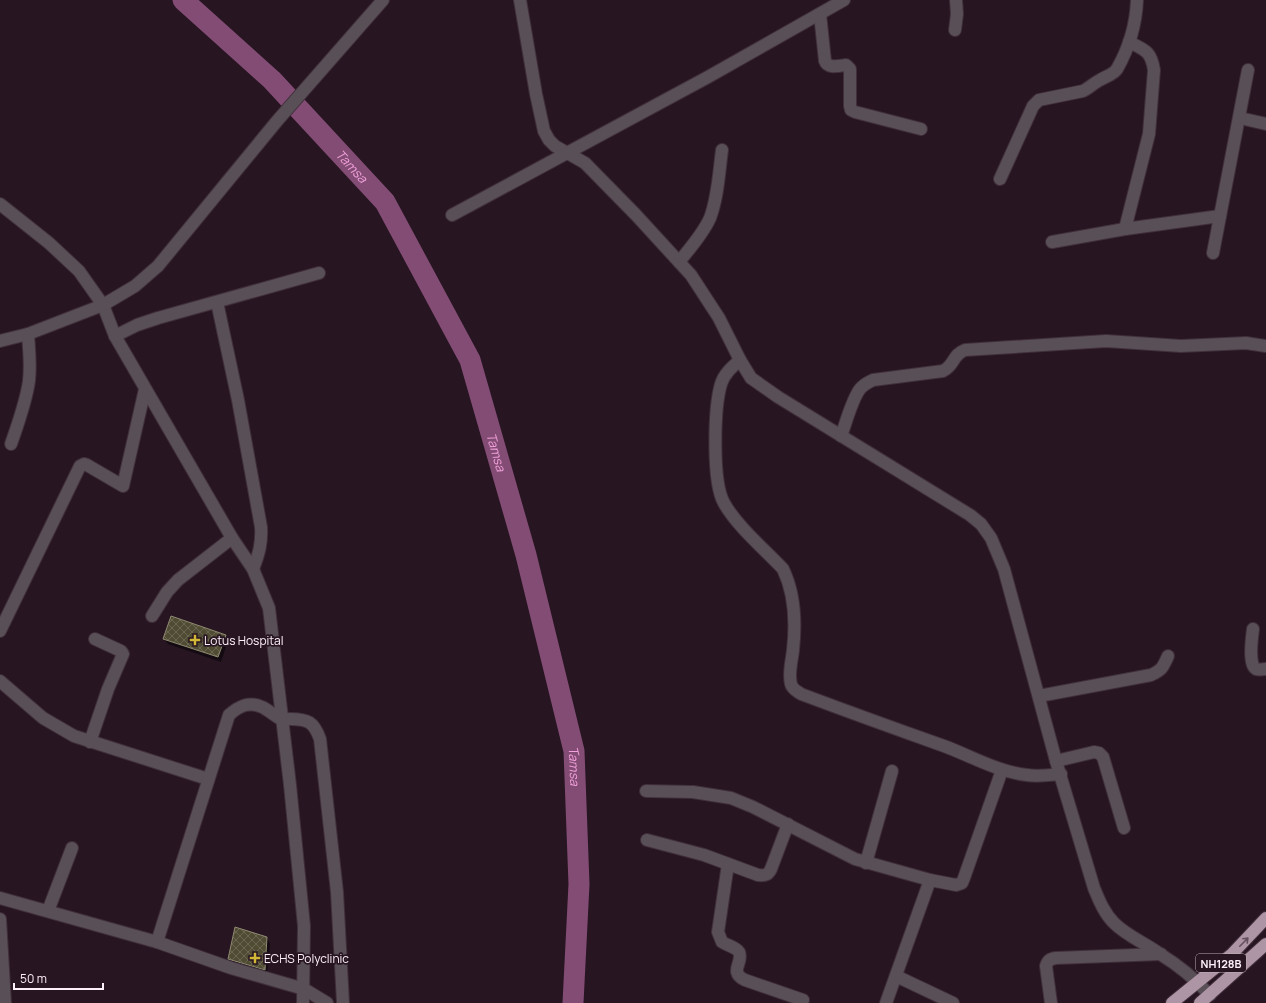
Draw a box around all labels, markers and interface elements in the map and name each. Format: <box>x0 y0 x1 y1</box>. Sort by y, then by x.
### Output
water label: Tamsa <box>332 146 372 187</box>
water label: Tamsa <box>482 431 511 474</box>
place label: Lotus Hospital <box>204 632 284 649</box>
marker: Lotus Hospital <box>189 634 201 646</box>
water label: Tamsa <box>564 744 584 787</box>
one-way arrow <box>1239 937 1249 947</box>
place label: ECHS Polyclinic <box>264 950 349 967</box>
marker: ECHS Polyclinic <box>249 952 261 964</box>
road number: NH128B <box>1196 954 1246 972</box>
scale bar <box>14 965 103 991</box>
text: 50 m <box>20 970 47 987</box>

